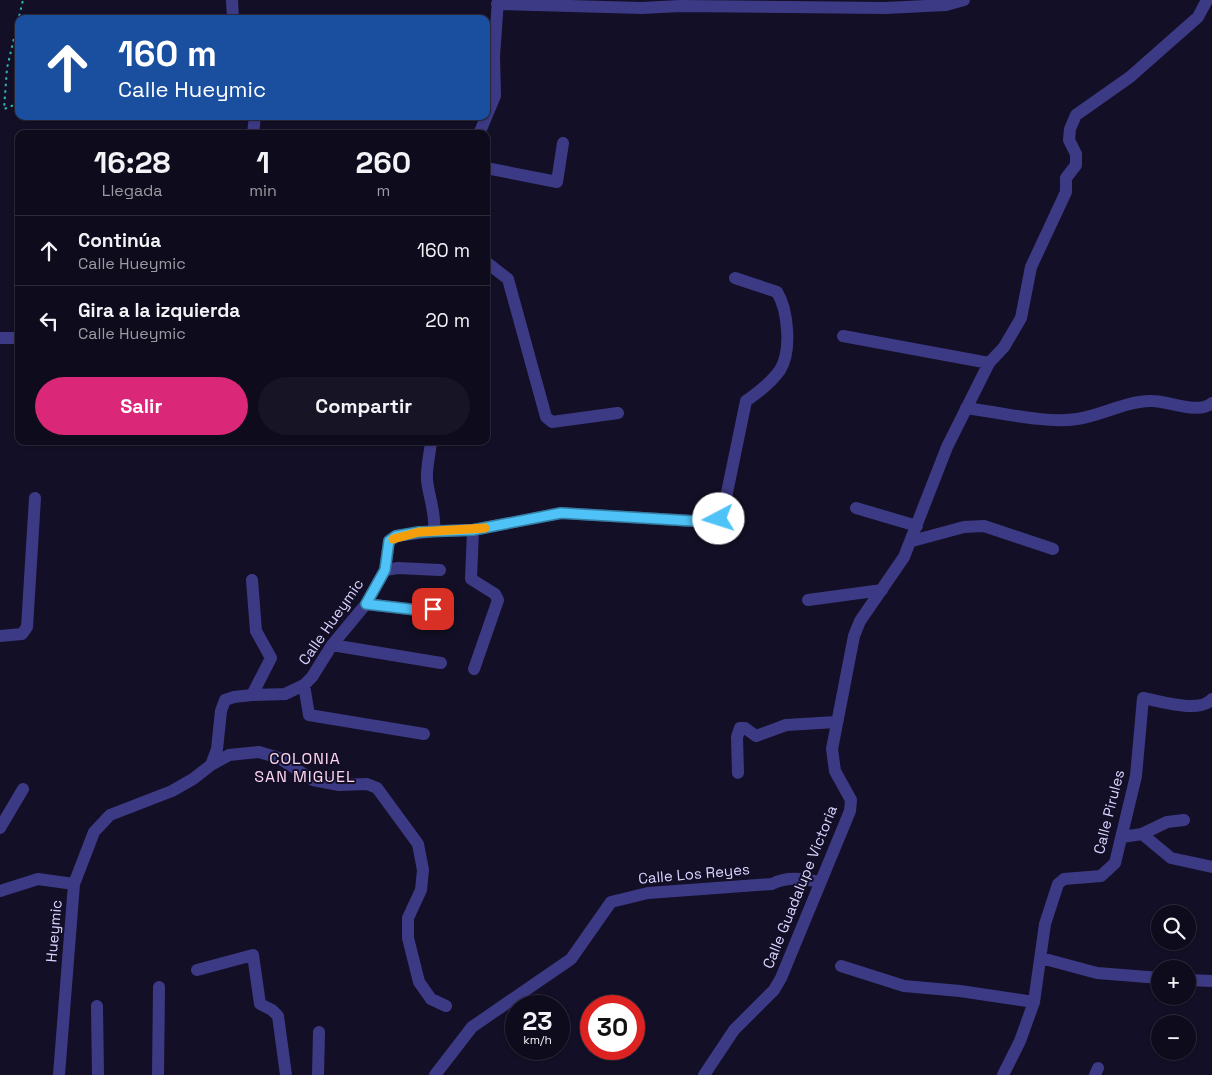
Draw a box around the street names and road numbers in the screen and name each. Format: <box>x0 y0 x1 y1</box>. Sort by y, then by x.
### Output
street label: Calle Hueymic <box>294 575 367 669</box>
street label: Calle Pirules <box>1089 768 1128 856</box>
street label: Calle Guadalupe Victoria <box>758 802 841 971</box>
street label: Calle Los Reyes <box>637 859 751 888</box>
street label: Hueymic <box>41 899 66 963</box>

